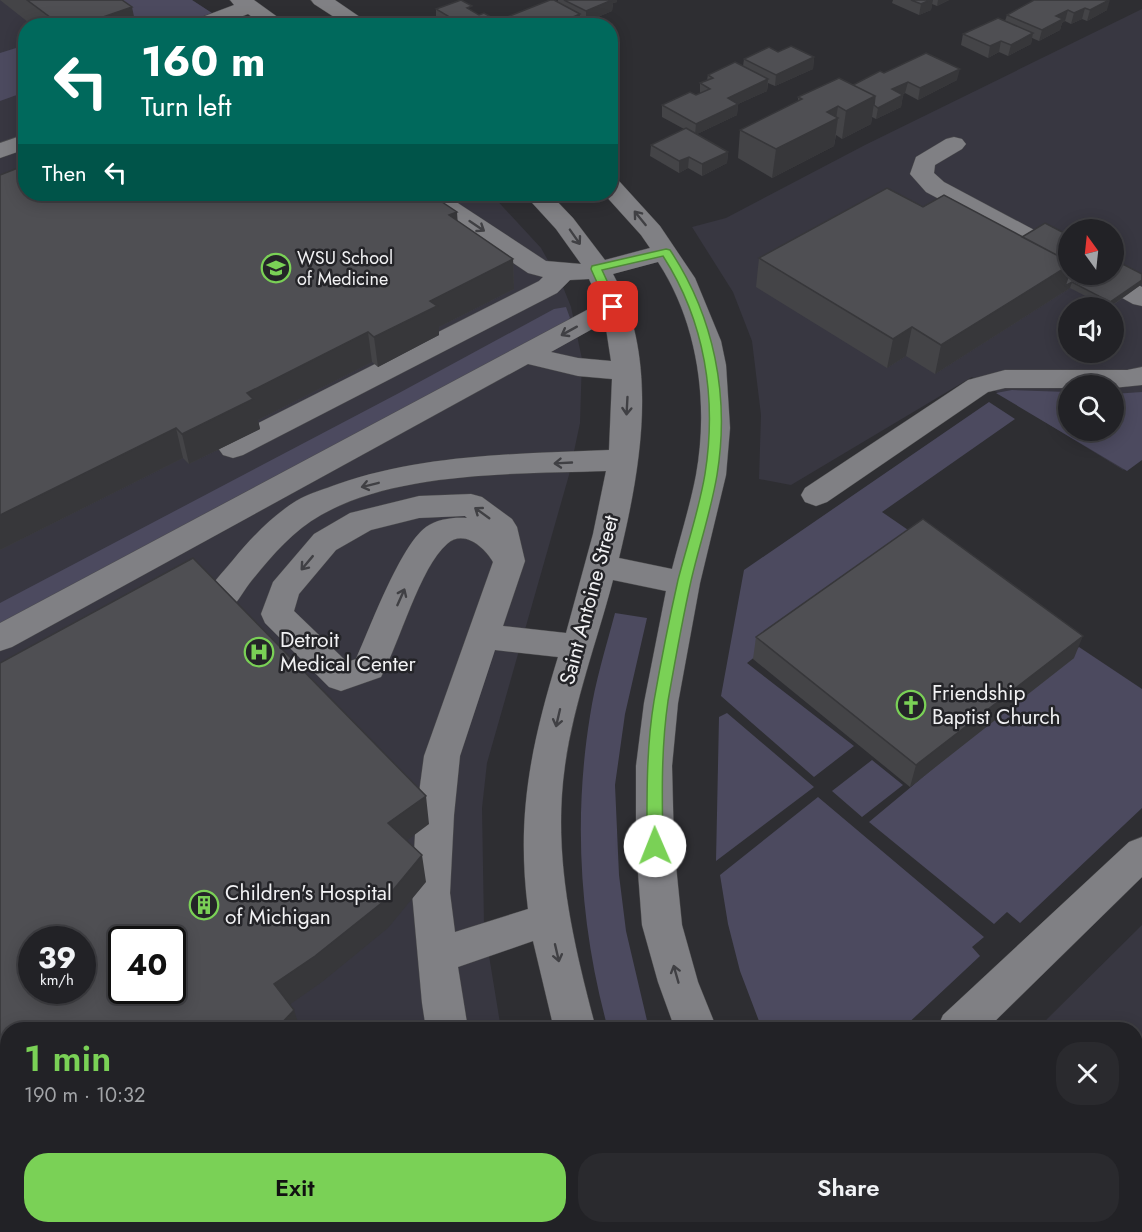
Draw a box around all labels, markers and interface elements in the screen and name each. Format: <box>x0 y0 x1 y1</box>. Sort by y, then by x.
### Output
text: 160 m <box>141 31 265 92</box>
icon: left <box>42 42 120 120</box>
text: Turn left <box>141 87 231 126</box>
icon: left <box>99 156 132 189</box>
text: Then <box>42 157 87 189</box>
one-way arrow <box>634 210 647 226</box>
north arrow <box>1058 219 1124 285</box>
map controls <box>1058 219 1124 441</box>
one-way arrow <box>468 220 485 232</box>
one-way arrow <box>569 228 581 245</box>
place label: WSU School of Medicine <box>297 245 393 292</box>
school or university icon: WSU School of Medicine <box>260 252 292 284</box>
pin <box>587 281 638 332</box>
icon: arrive <box>596 290 629 323</box>
button: sound <box>1058 297 1124 363</box>
one-way arrow <box>561 325 578 337</box>
button: search <box>1058 375 1124 441</box>
one-way arrow <box>622 395 633 415</box>
one-way arrow <box>554 457 574 468</box>
one-way arrow <box>360 479 379 491</box>
one-way arrow <box>475 507 491 519</box>
street label: Saint Antoine Street <box>552 512 626 688</box>
one-way arrow <box>300 555 314 570</box>
one-way arrow <box>396 589 407 607</box>
place label: Detroit Medical Center <box>280 625 417 679</box>
hospital icon: Detroit Medical Center <box>243 636 275 668</box>
place label: Friendship Baptist Church <box>932 678 1060 732</box>
church icon: Friendship Baptist Church <box>895 689 927 721</box>
one-way arrow <box>552 709 564 728</box>
position arrow <box>623 814 687 878</box>
place label: Children's Hospital of Michigan <box>225 878 392 932</box>
building icon: Children's Hospital of Michigan <box>188 889 220 921</box>
speed limit sign: 40 <box>108 926 186 1004</box>
text: 39 <box>38 936 76 979</box>
one-way arrow <box>551 943 563 962</box>
one-way arrow <box>670 965 681 984</box>
text: km/h <box>40 969 74 991</box>
text: 1 min <box>24 1032 111 1084</box>
button: close <box>1056 1042 1119 1105</box>
text: 190 m · 10:32 <box>24 1081 145 1110</box>
button: Exit <box>24 1153 566 1222</box>
button: Share <box>578 1153 1119 1222</box>

